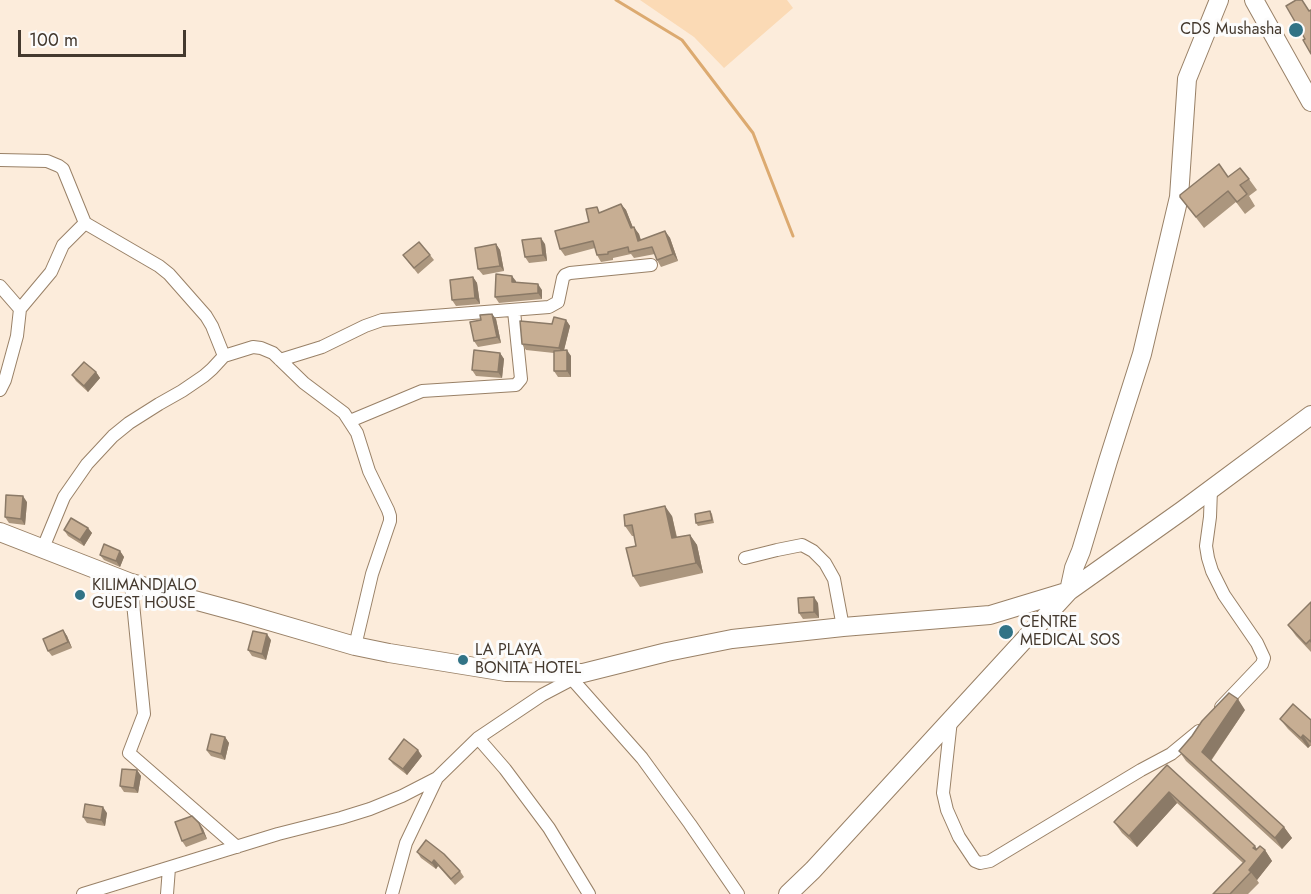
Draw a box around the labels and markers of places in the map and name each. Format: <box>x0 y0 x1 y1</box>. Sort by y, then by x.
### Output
place label: CDS Mushasha <box>1180 20 1282 40</box>
marker: CDS Mushasha <box>1287 21 1305 39</box>
place label: KILIMANDJALO GUEST HOUSE <box>92 576 197 614</box>
marker: KILIMANDJALO GUEST HOUSE <box>73 588 87 602</box>
place label: CENTRE MEDICAL SOS <box>1020 613 1120 651</box>
marker: CENTRE MEDICAL SOS <box>997 623 1015 641</box>
place label: LA PLAYA BONITA HOTEL <box>475 641 581 679</box>
marker: LA PLAYA BONITA HOTEL <box>456 653 470 667</box>

